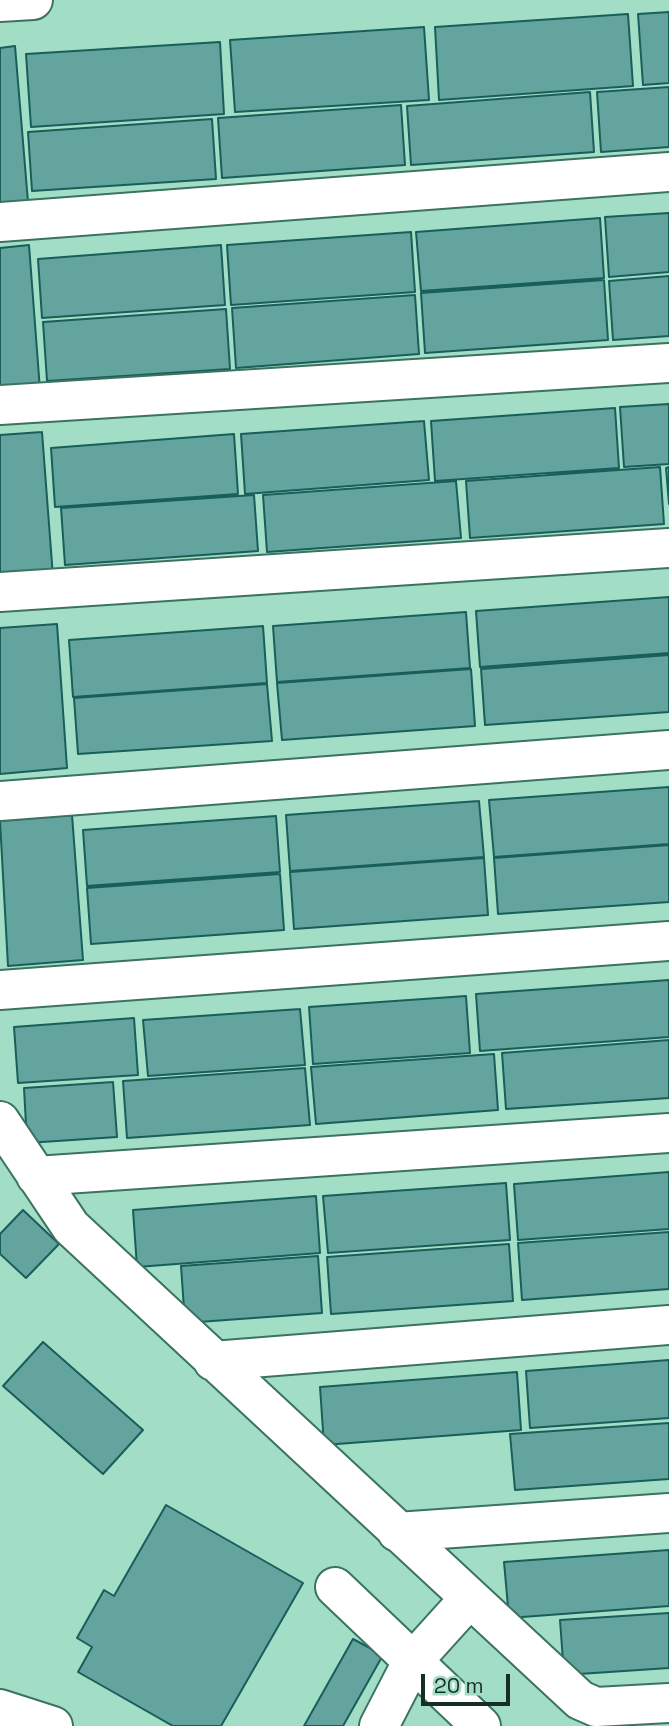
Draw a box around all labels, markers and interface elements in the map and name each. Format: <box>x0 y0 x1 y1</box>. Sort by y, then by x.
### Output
scale bar <box>424 1660 513 1704</box>
text: 20 m <box>434 1672 484 1699</box>

